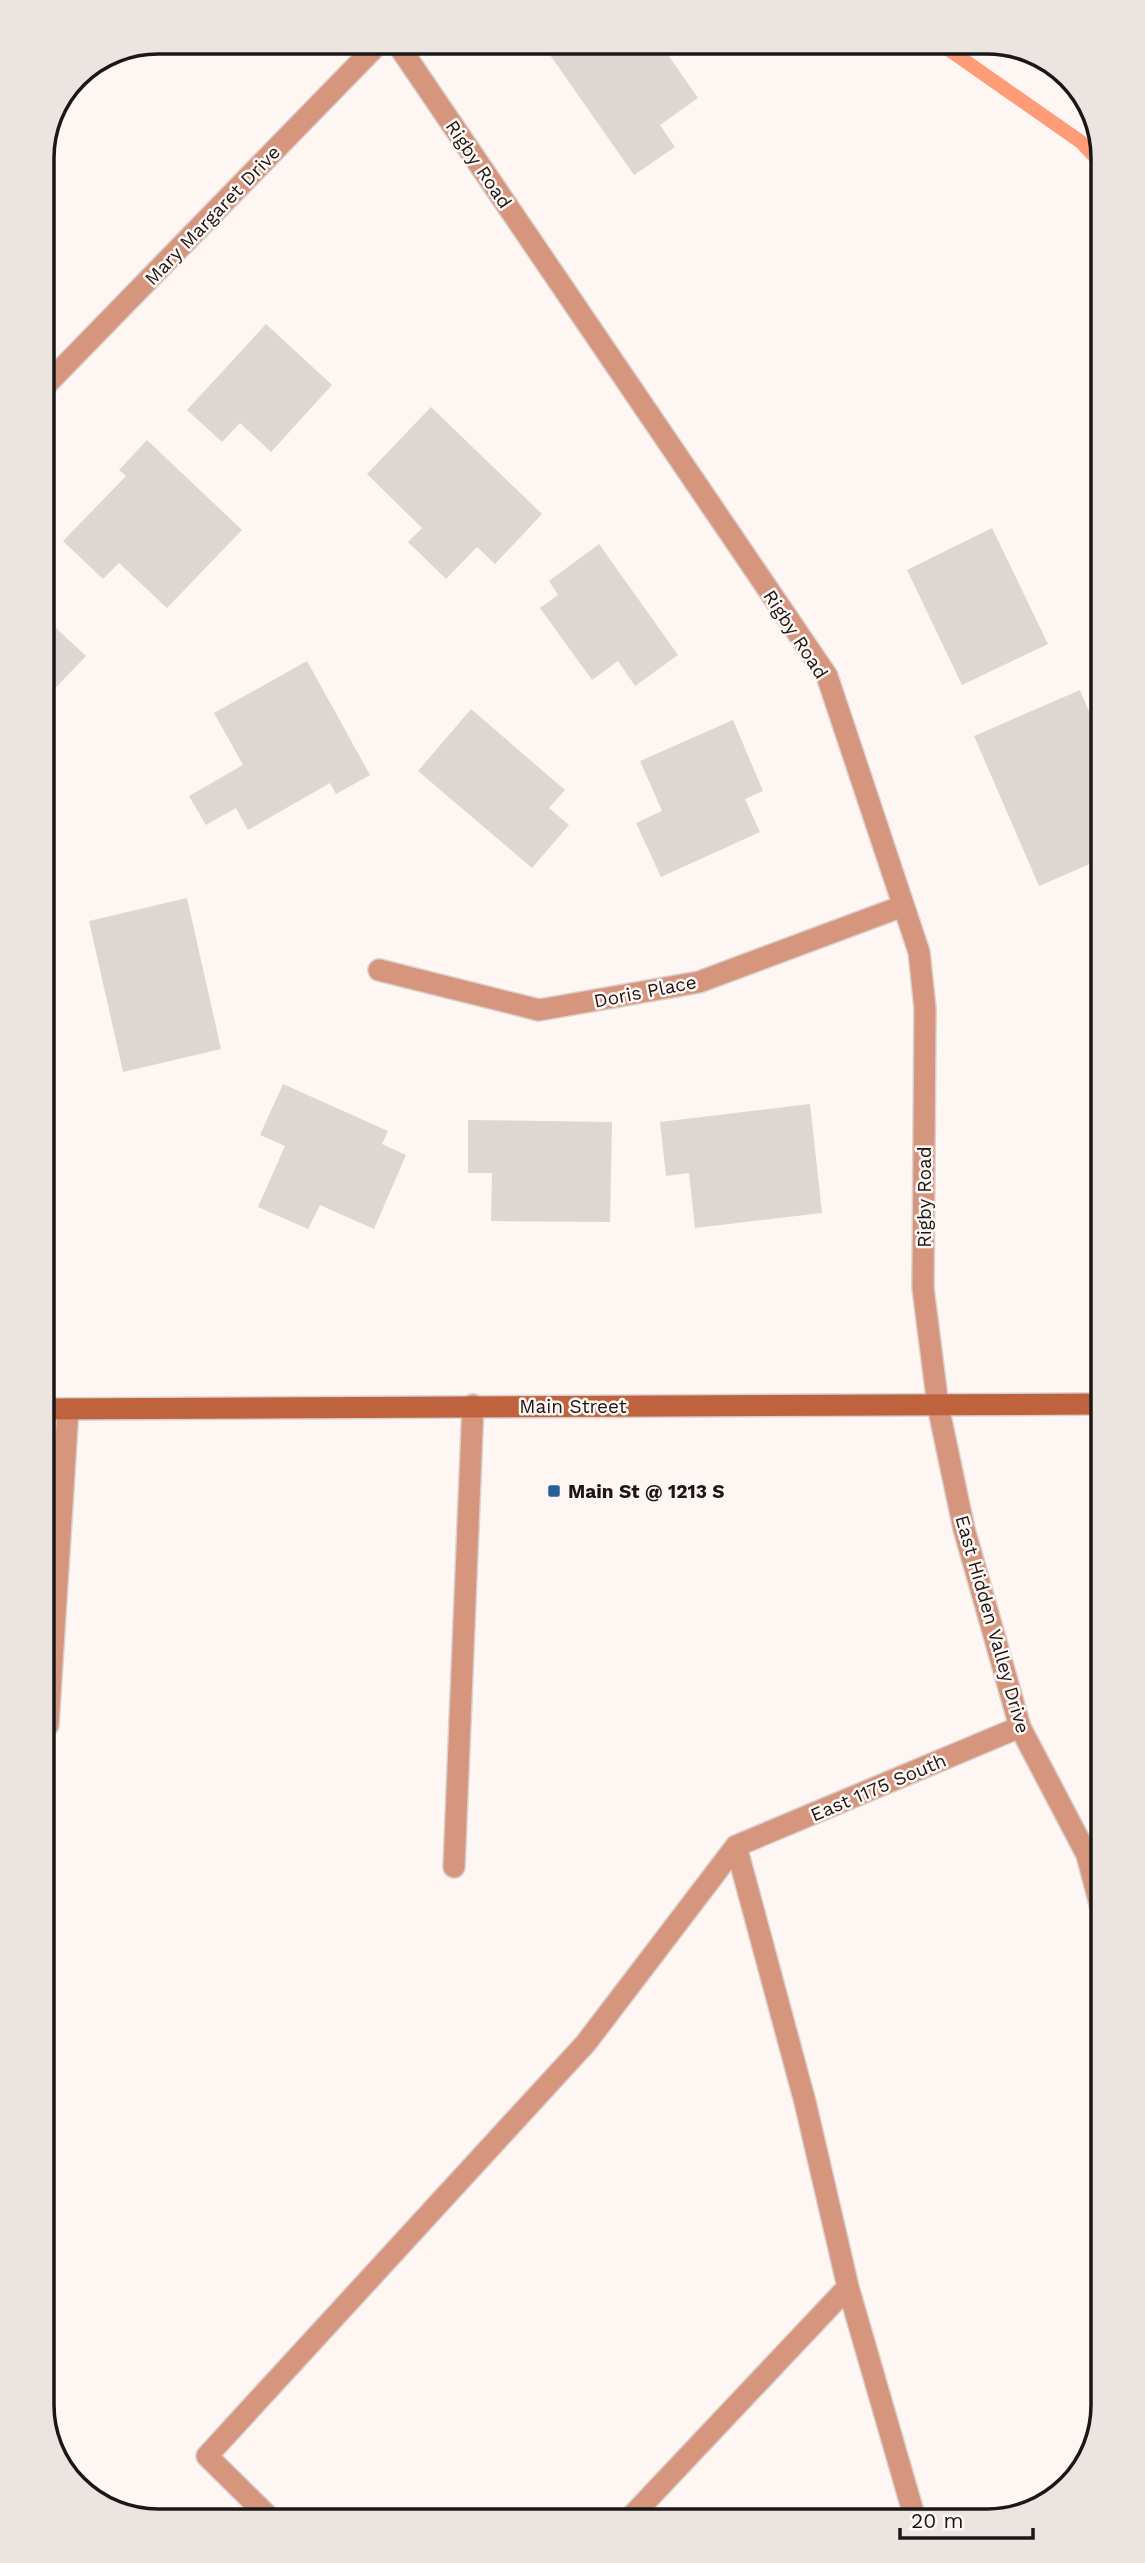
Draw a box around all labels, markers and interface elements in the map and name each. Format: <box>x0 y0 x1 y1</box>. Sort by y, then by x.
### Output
street label: Rigby Road <box>441 116 517 213</box>
street label: Mary Margaret Drive <box>140 141 285 290</box>
street label: Rigby Road <box>758 585 833 683</box>
street label: Doris Place <box>592 970 698 1013</box>
street label: Rigby Road <box>913 1146 936 1248</box>
street label: Main Street <box>519 1395 627 1418</box>
place label: Main St @ 1213 S <box>568 1480 725 1503</box>
marker: Main St @ 1213 S <box>546 1483 562 1499</box>
street label: East Hidden Valley Drive <box>950 1512 1035 1736</box>
street label: East 1175 South <box>807 1749 949 1826</box>
scale bar <box>900 2496 1033 2540</box>
text: 20 m <box>911 2508 963 2533</box>

